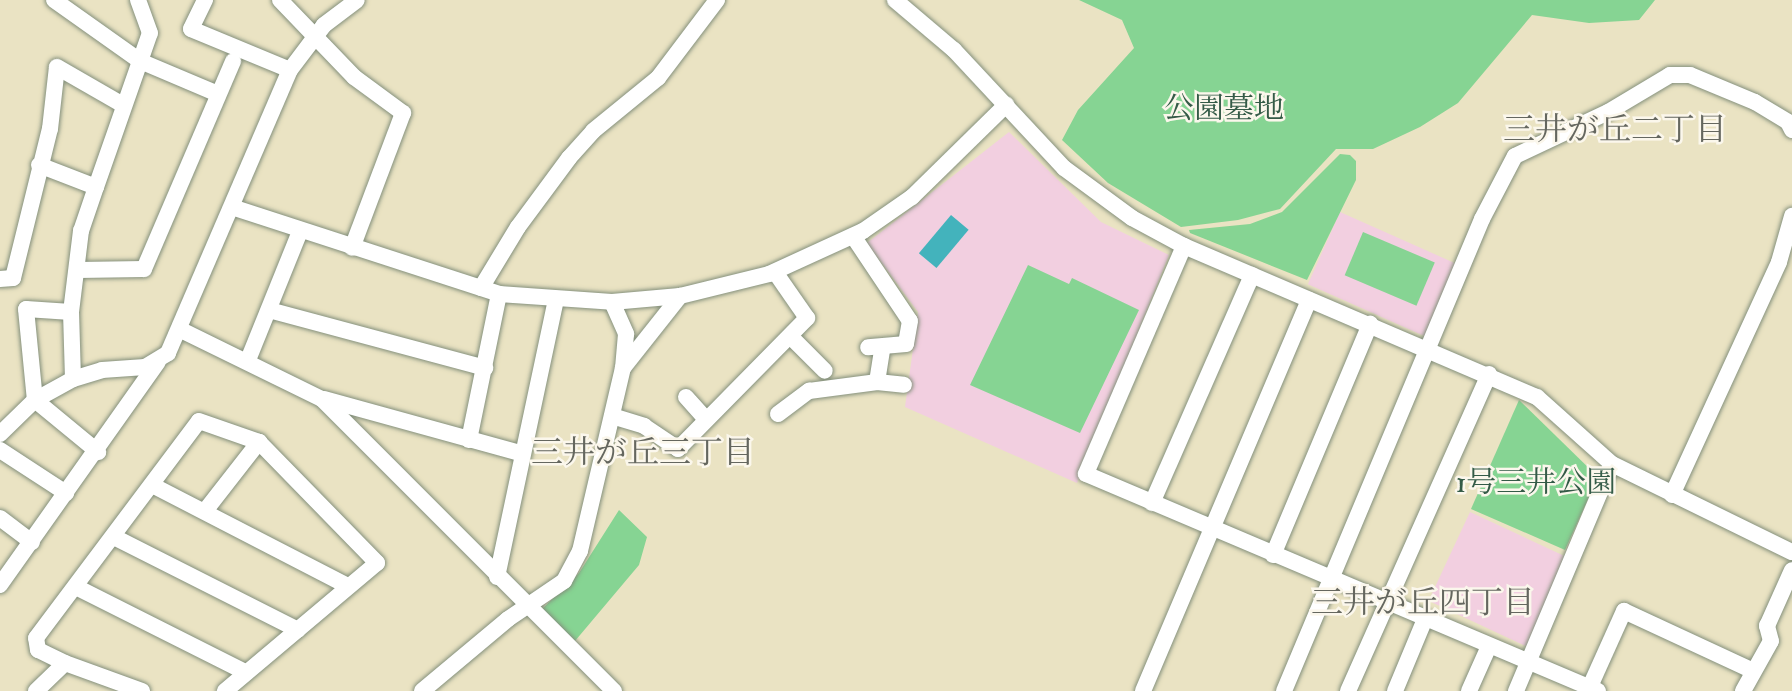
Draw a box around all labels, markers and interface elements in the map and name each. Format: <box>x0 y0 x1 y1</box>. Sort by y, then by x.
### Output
park label: 公園墓地 <box>1164 91 1284 127</box>
district label: 三井が丘二丁目 <box>1503 111 1727 149</box>
district label: 三井が丘三丁目 <box>531 434 755 472</box>
park label: 1号三井公園 <box>1456 465 1616 501</box>
district label: 三井が丘四丁目 <box>1311 584 1535 622</box>

